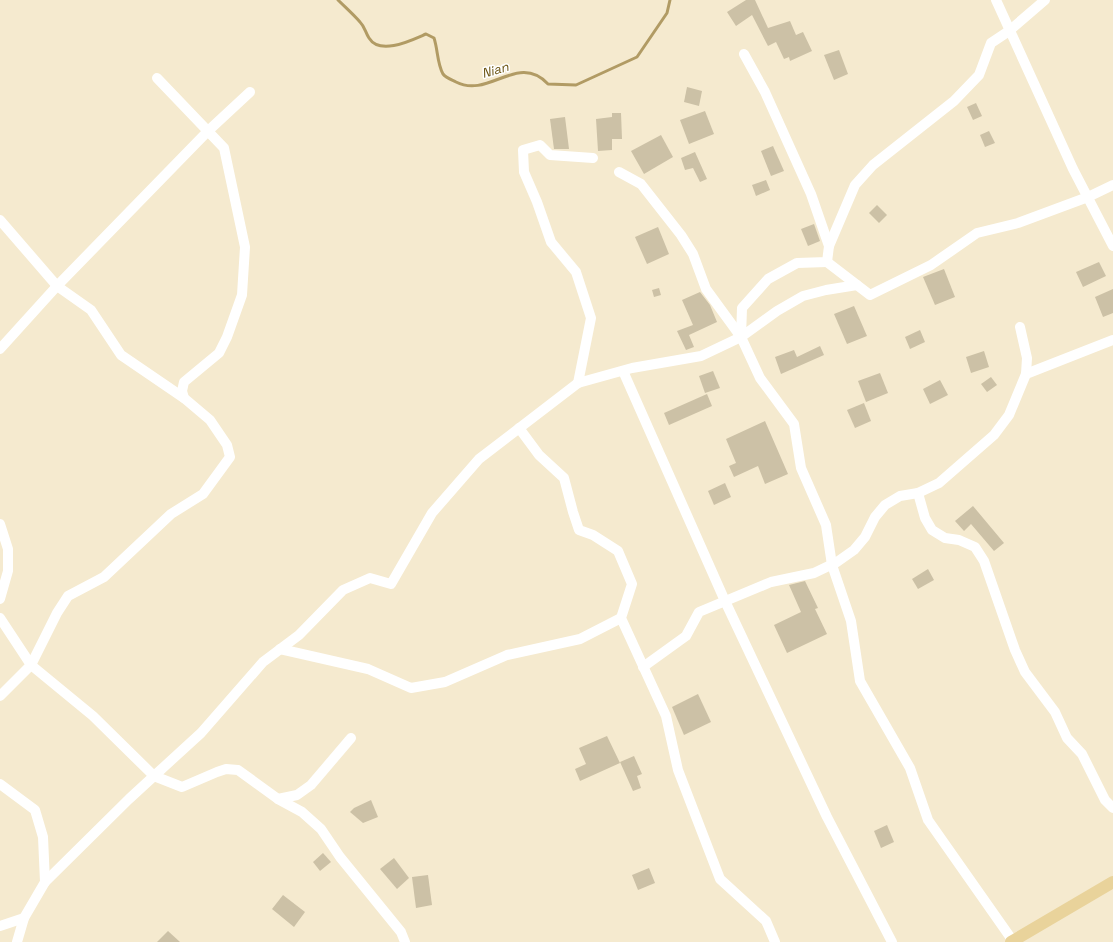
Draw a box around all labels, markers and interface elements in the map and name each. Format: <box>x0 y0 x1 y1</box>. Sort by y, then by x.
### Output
water label: Nian <box>480 58 511 82</box>

